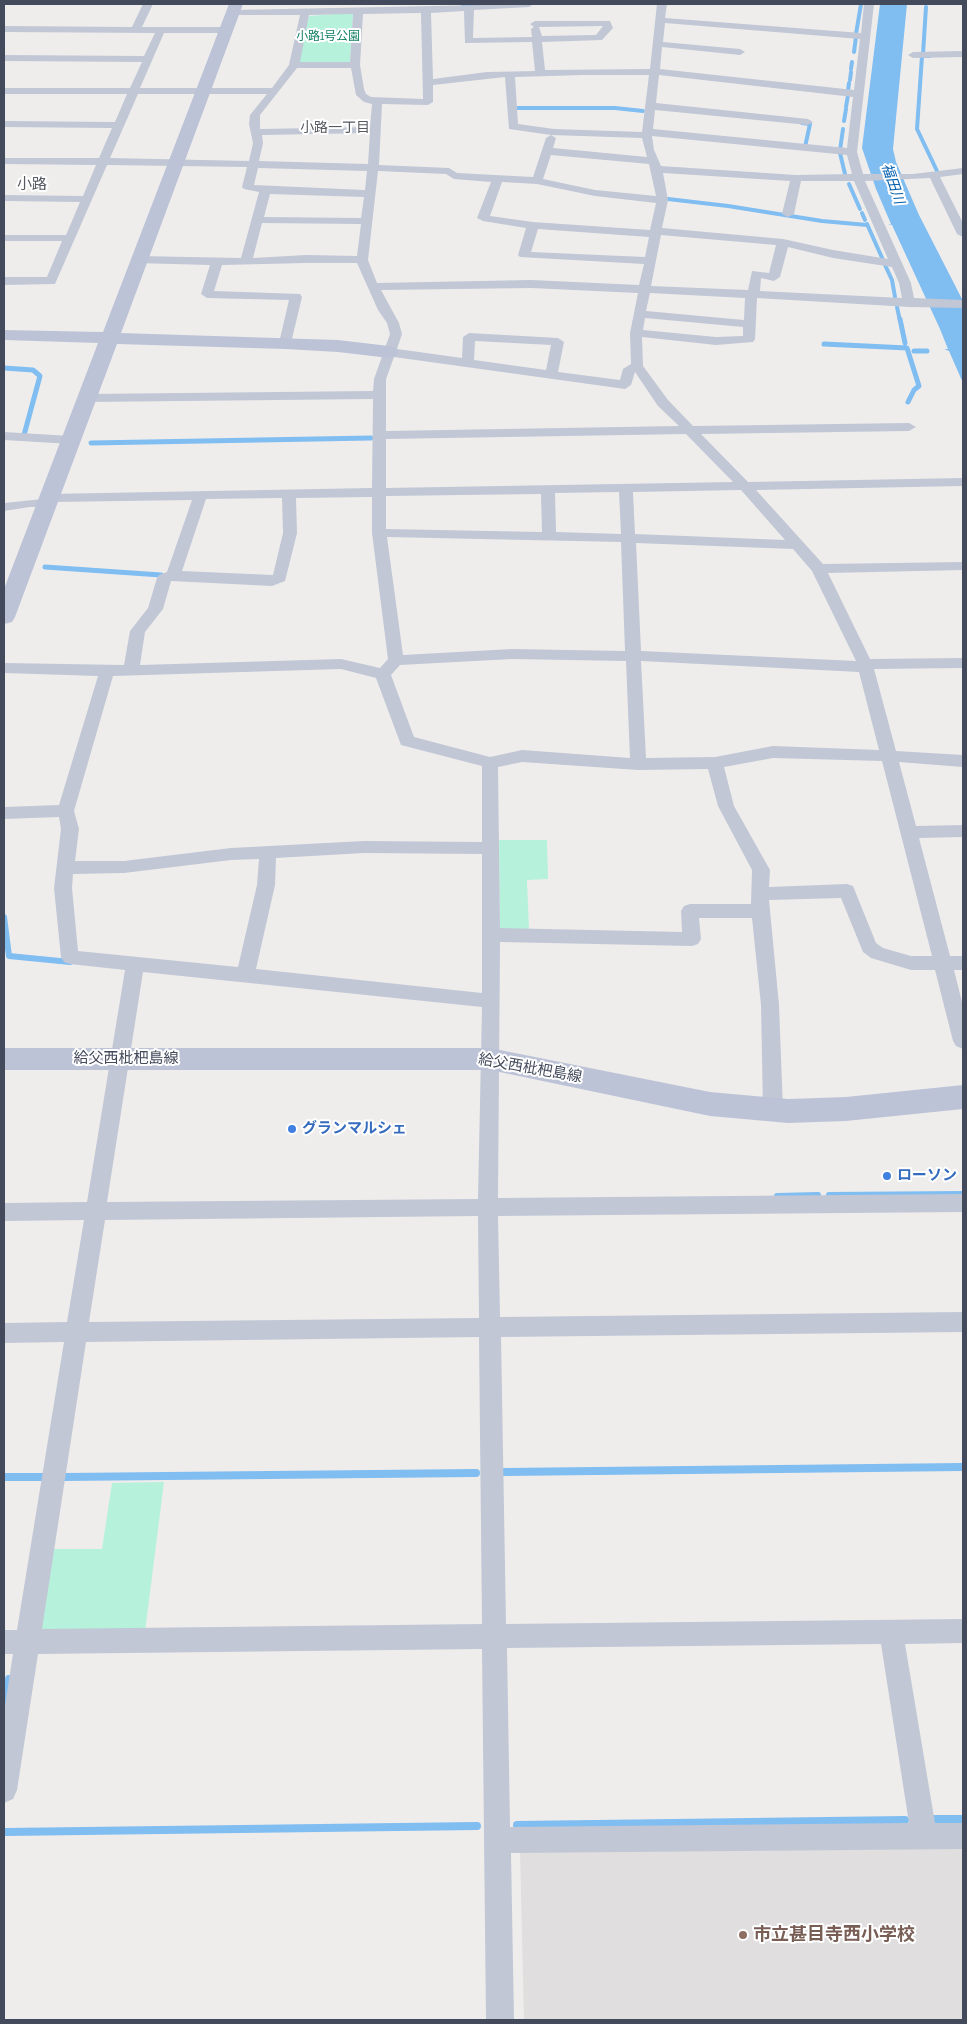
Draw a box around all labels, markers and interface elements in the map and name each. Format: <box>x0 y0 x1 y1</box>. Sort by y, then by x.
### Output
park label: 小路1号公園 <box>296 30 360 44</box>
district label: 小路一丁目 <box>300 120 370 136</box>
water label: 福田川 <box>877 161 907 207</box>
district label: 小路 <box>17 176 47 194</box>
street label: 給父西枇杷島線 <box>74 1050 178 1068</box>
street label: 給父西枇杷島線 <box>477 1051 583 1087</box>
place label: グランマルシェ <box>302 1120 407 1138</box>
marker: グランマルシェ <box>286 1123 298 1135</box>
place label: ローソン <box>897 1167 957 1185</box>
marker: ローソン <box>881 1170 893 1182</box>
place label: 市立甚目寺西小学校 <box>753 1924 915 1946</box>
marker: 市立甚目寺西小学校 <box>737 1929 749 1941</box>

